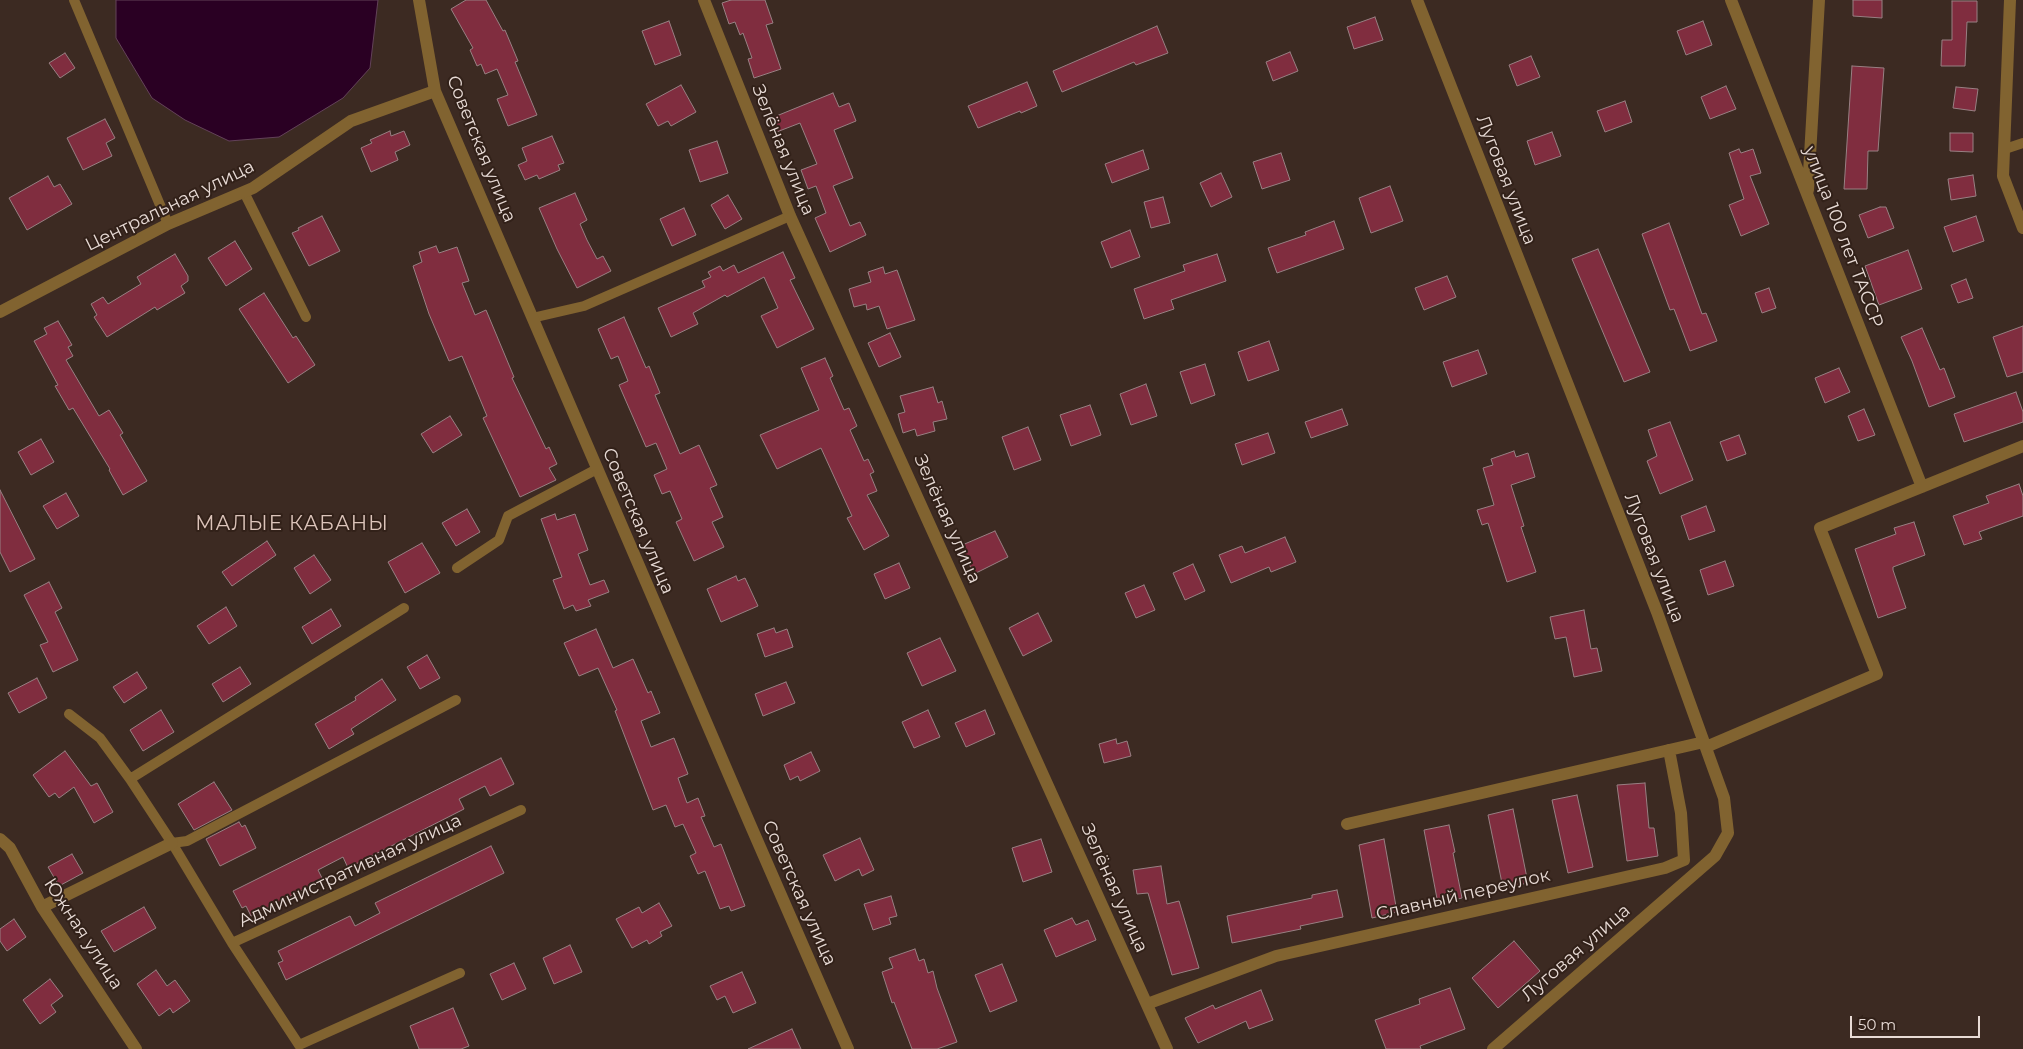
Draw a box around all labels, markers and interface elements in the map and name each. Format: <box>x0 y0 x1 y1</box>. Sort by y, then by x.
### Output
street label: Советская улица <box>442 72 520 226</box>
street label: Зелёная улица <box>747 81 819 219</box>
street label: Луговая улица <box>1471 112 1541 248</box>
street label: улица 100 лет ТАССР <box>1798 143 1888 331</box>
street label: Центральная улица <box>82 156 258 256</box>
street label: Советская улица <box>598 445 678 597</box>
street label: Зелёная улица <box>909 451 985 587</box>
street label: Луговая улица <box>1619 490 1689 626</box>
district label: МАЛЫЕ КАБАНЫ <box>194 512 390 536</box>
street label: Административная улица <box>235 810 465 932</box>
street label: Советская улица <box>757 817 841 969</box>
street label: Зелёная улица <box>1076 820 1152 956</box>
street label: Славный переулок <box>1374 864 1552 926</box>
street label: Южная улица <box>39 874 127 994</box>
street label: Луговая улица <box>1517 900 1635 1006</box>
scale bar <box>1853 1006 1983 1038</box>
text: 50 m <box>1858 1015 1896 1034</box>

